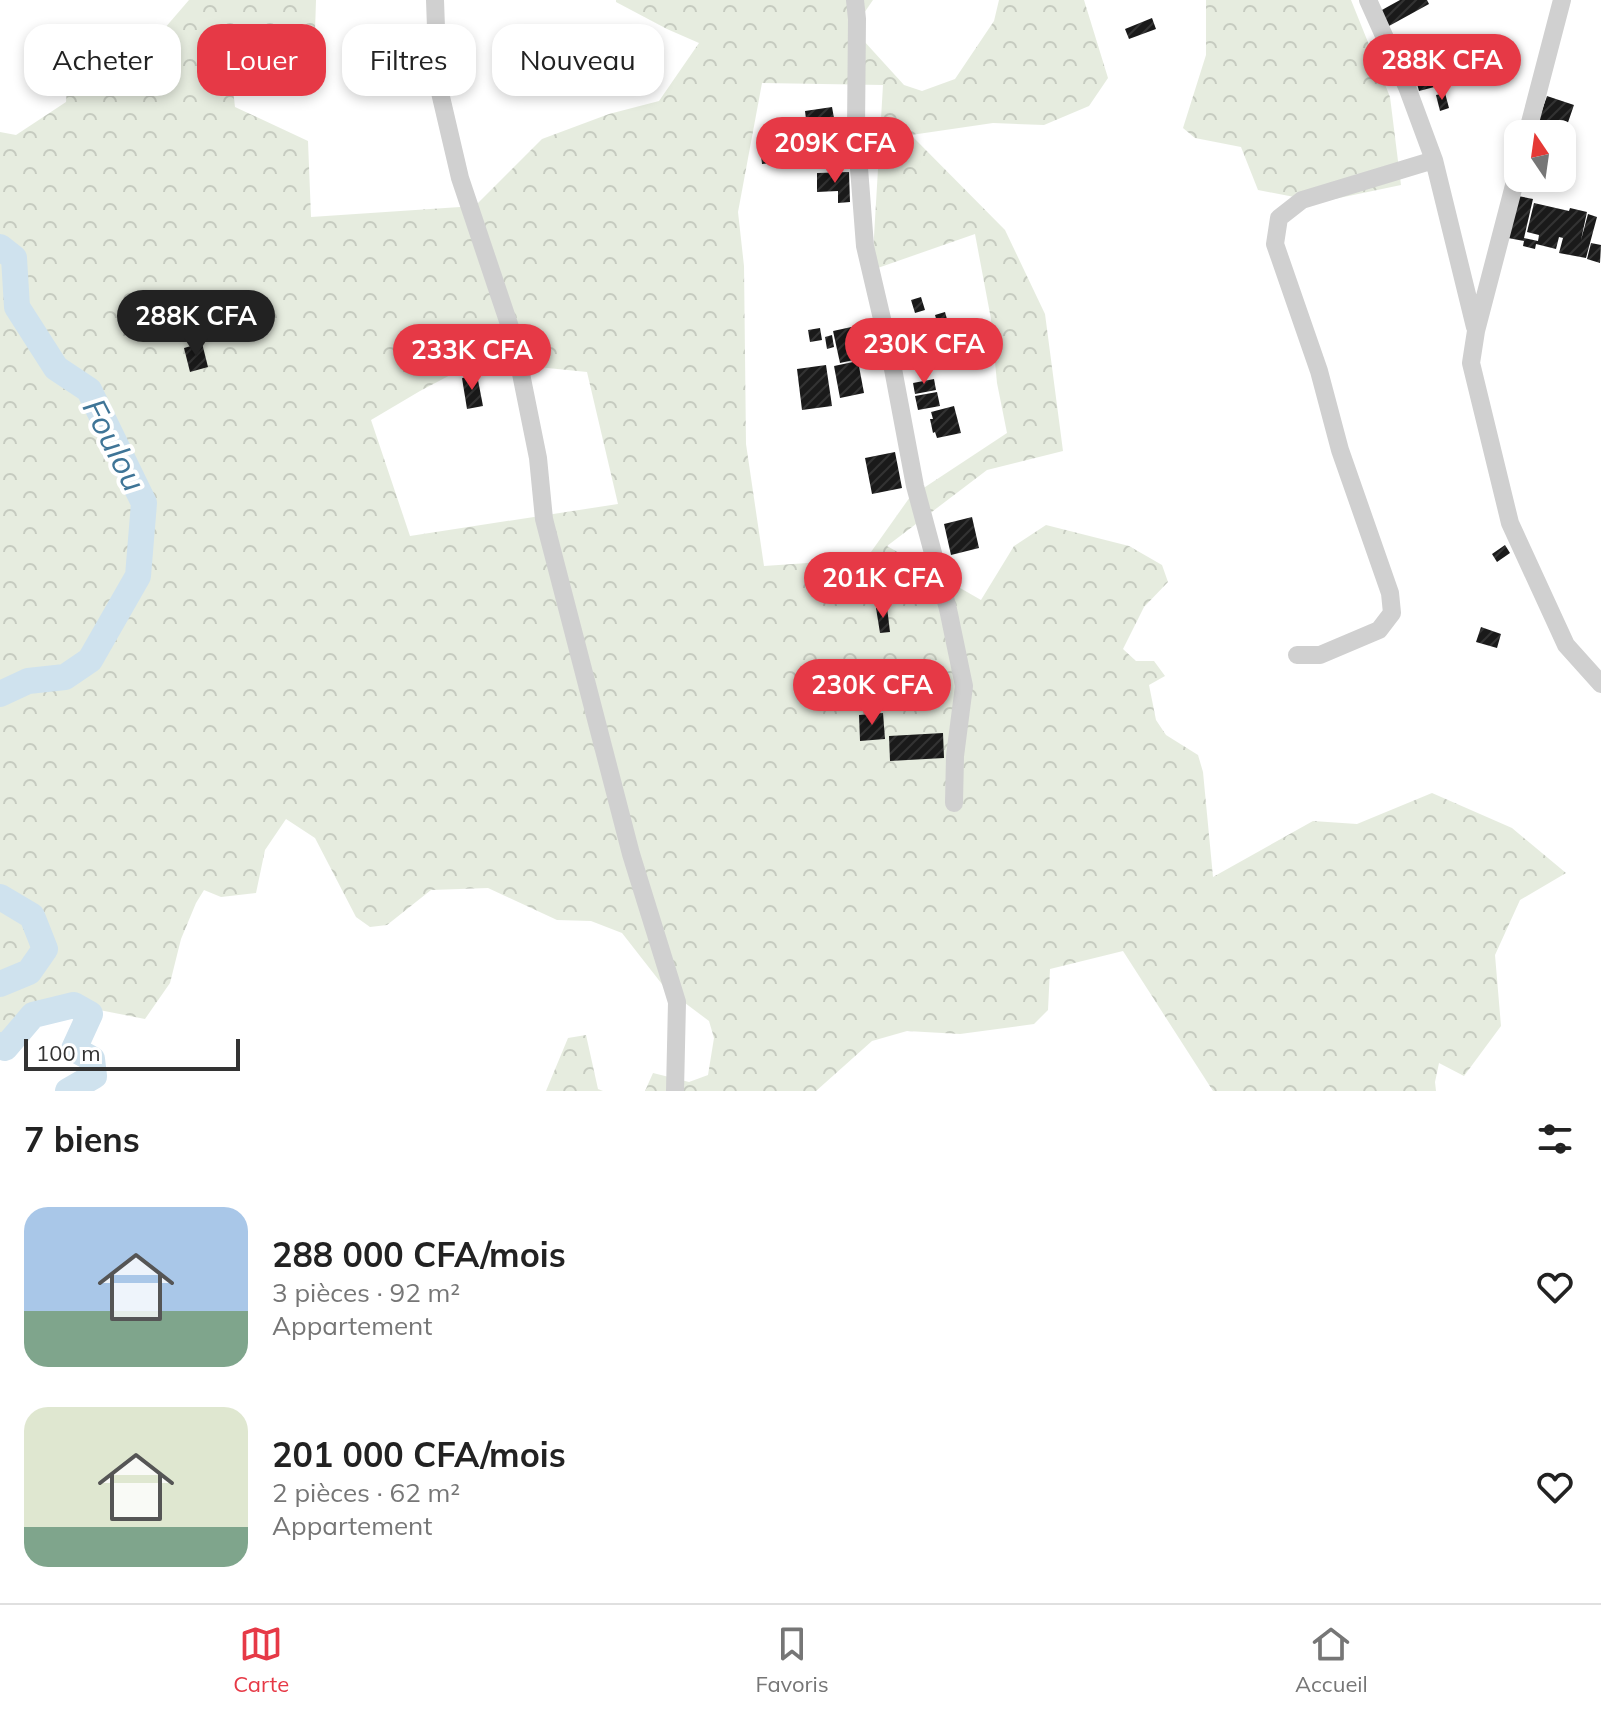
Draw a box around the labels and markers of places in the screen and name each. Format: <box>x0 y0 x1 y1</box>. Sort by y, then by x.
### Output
pin: 288K CFA <box>1359 34 1525 102</box>
pin: 209K CFA <box>752 117 918 185</box>
pin: 288K CFA <box>113 290 279 358</box>
pin: 230K CFA <box>841 318 1007 386</box>
pin: 233K CFA <box>389 324 555 392</box>
pin: 201K CFA <box>800 552 966 620</box>
pin: 230K CFA <box>789 659 955 727</box>

